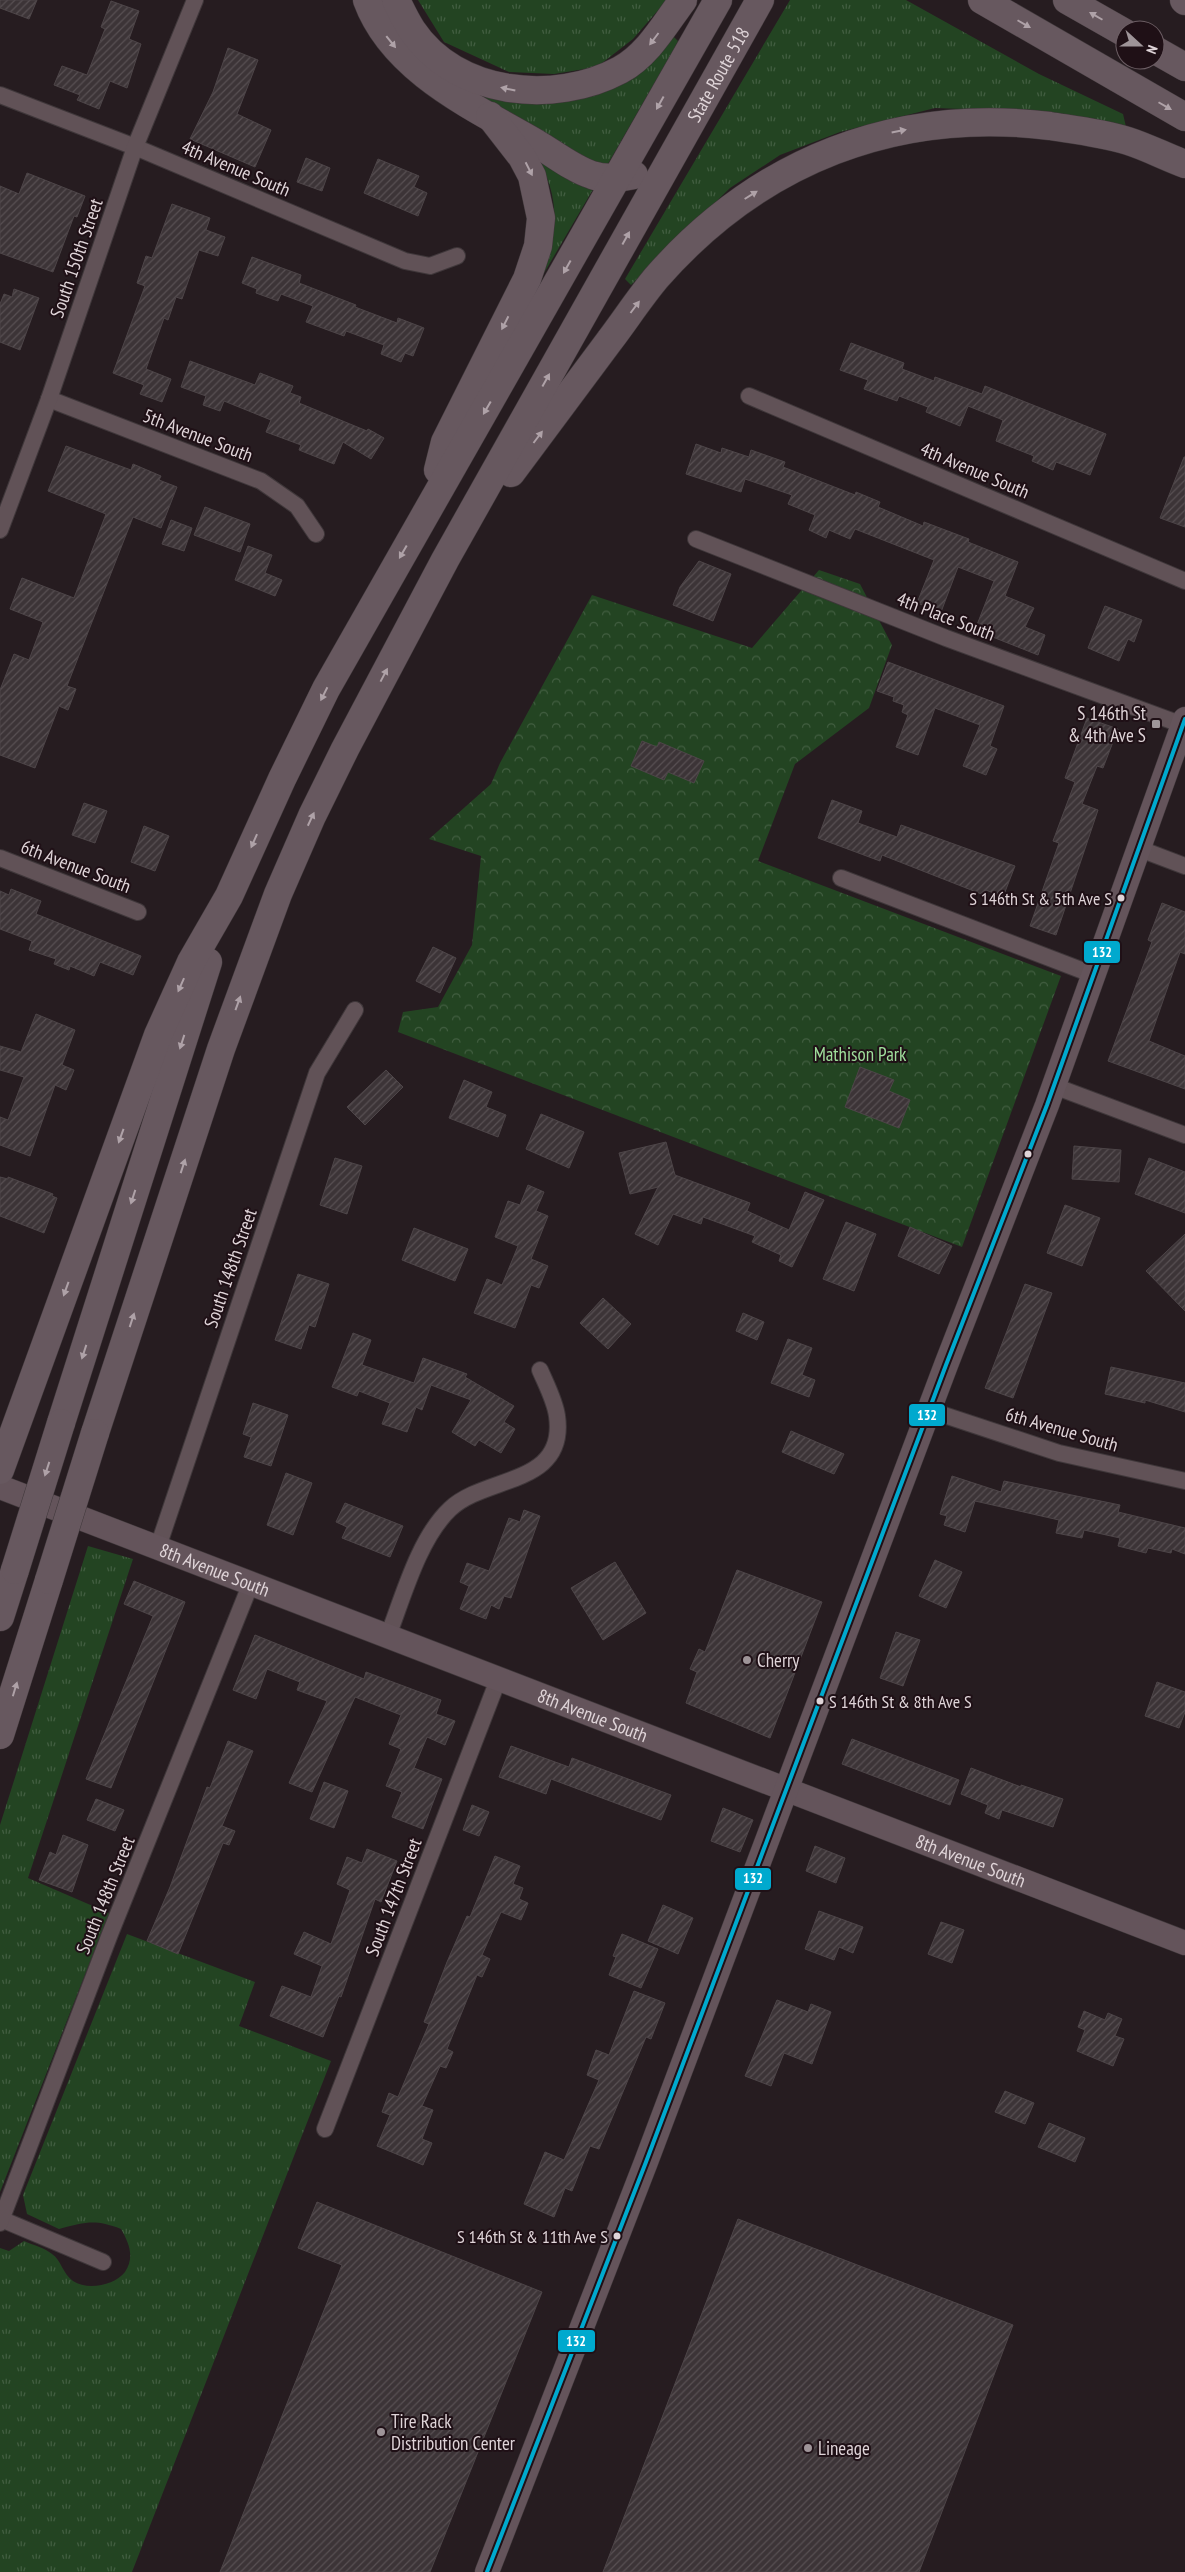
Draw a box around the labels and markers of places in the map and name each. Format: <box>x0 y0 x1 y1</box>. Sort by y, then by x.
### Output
place label: S 146th St & 4th Ave S <box>1068 701 1147 747</box>
marker: S 146th St & 4th Ave S <box>1150 718 1162 730</box>
place label: S 146th St & 5th Ave S <box>969 887 1112 910</box>
marker: S 146th St & 5th Ave S <box>1116 893 1126 903</box>
unlabelled marker <box>1023 1149 1033 1159</box>
place label: Cherry <box>757 1648 800 1672</box>
marker: Cherry <box>741 1654 753 1666</box>
place label: S 146th St & 8th Ave S <box>829 1690 972 1713</box>
marker: S 146th St & 8th Ave S <box>815 1696 825 1706</box>
place label: S 146th St & 11th Ave S <box>457 2225 608 2248</box>
marker: S 146th St & 11th Ave S <box>612 2231 622 2241</box>
place label: Tire Rack Distribution Center <box>391 2409 516 2455</box>
marker: Tire Rack Distribution Center <box>375 2426 387 2438</box>
place label: Lineage <box>818 2436 870 2460</box>
marker: Lineage <box>802 2442 814 2454</box>

